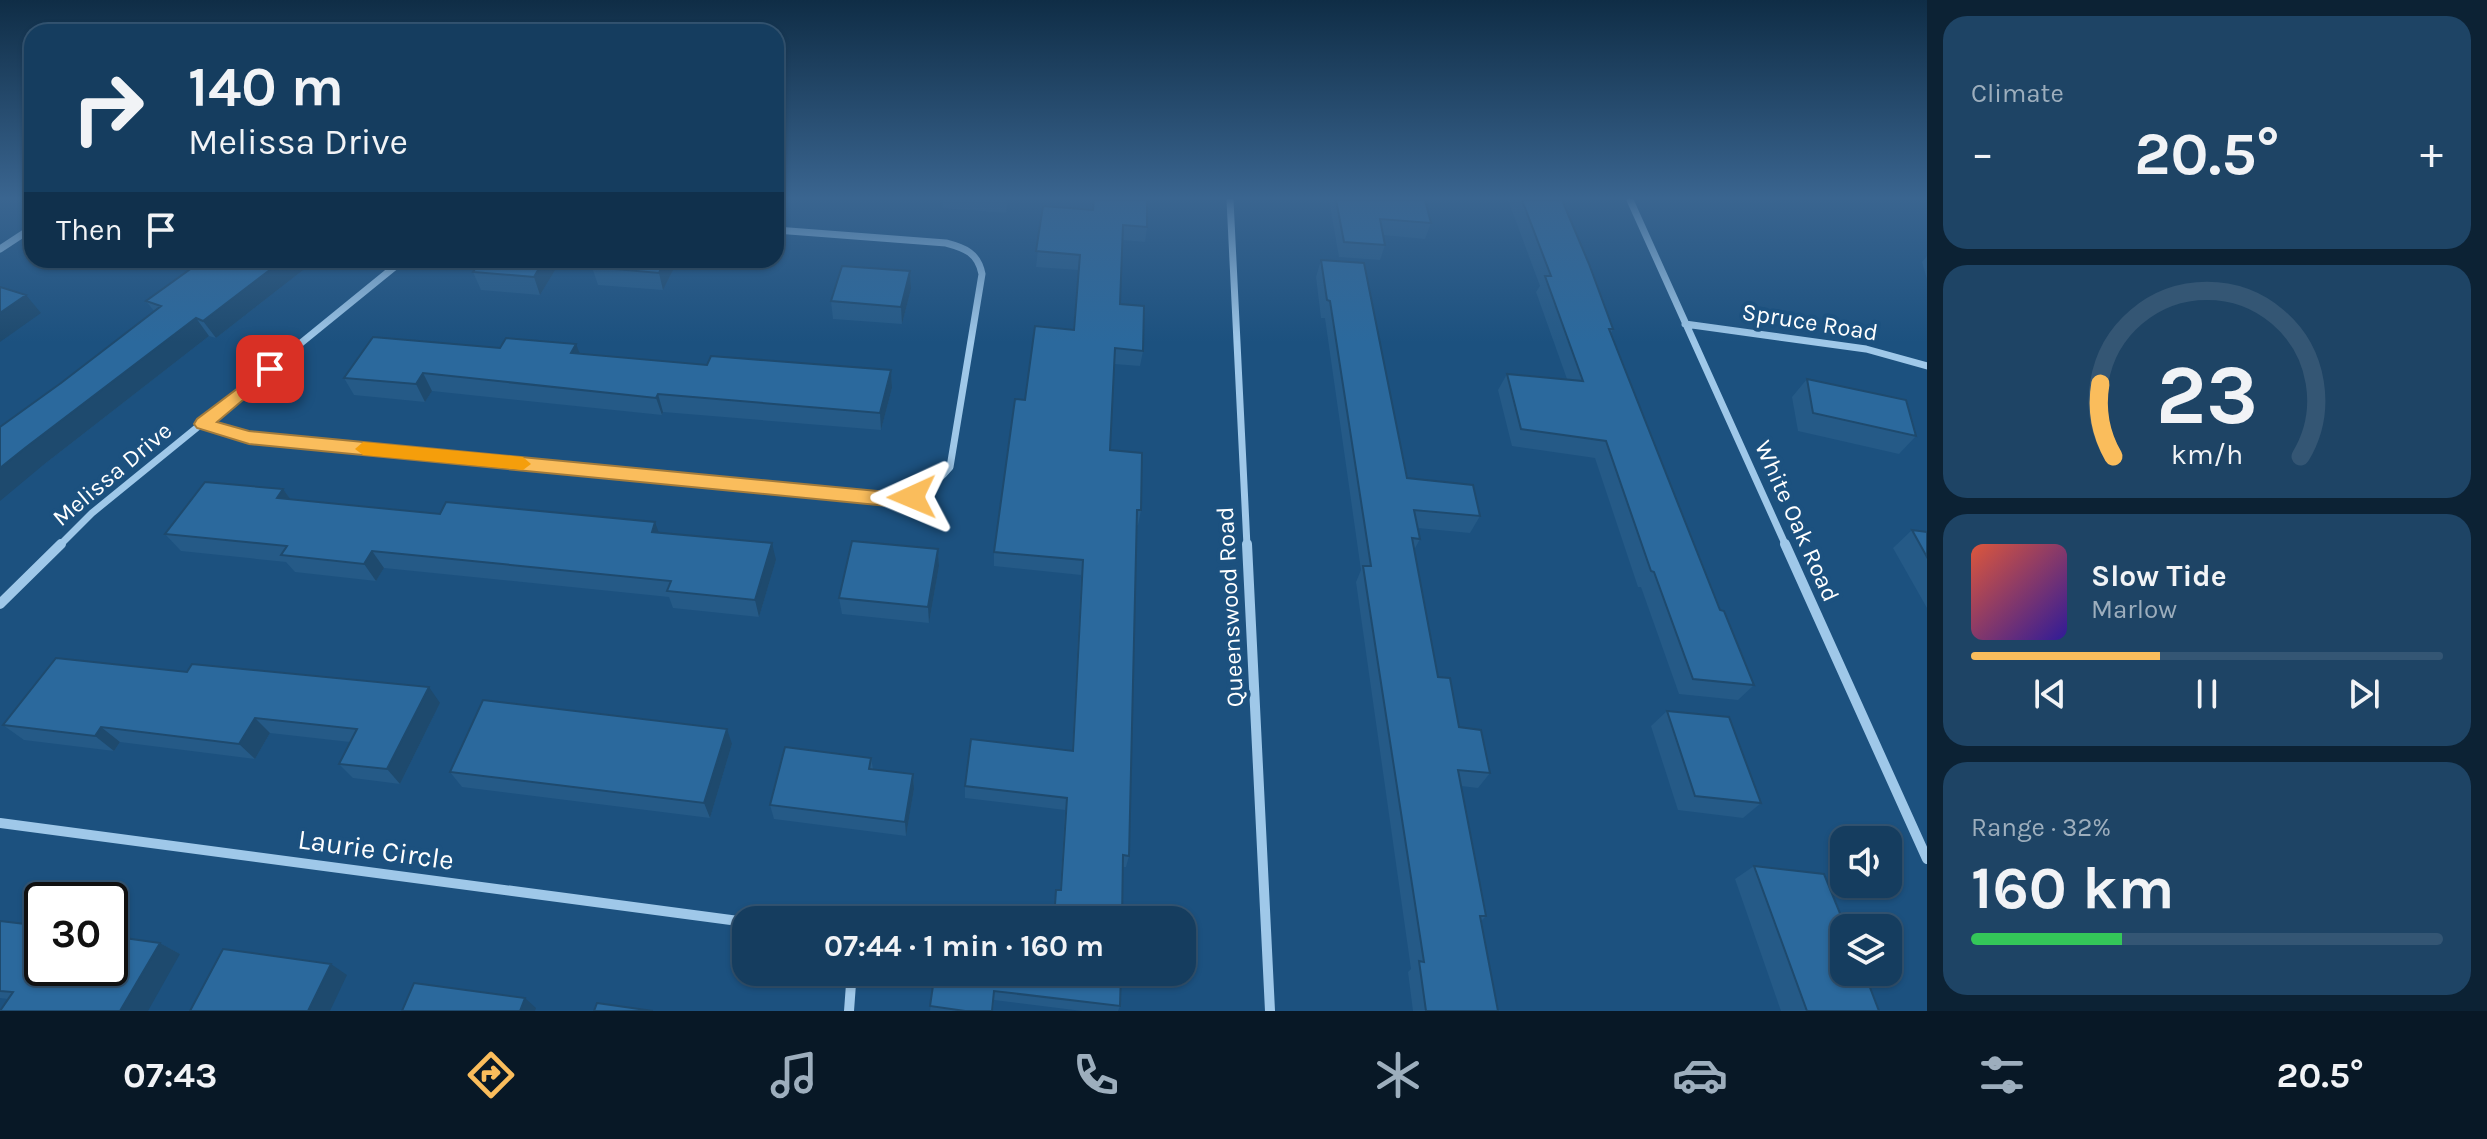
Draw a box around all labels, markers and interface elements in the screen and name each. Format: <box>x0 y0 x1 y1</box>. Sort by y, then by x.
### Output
text: 140 m <box>188 54 344 119</box>
icon: right <box>56 56 160 160</box>
text: Climate <box>1971 78 2064 109</box>
text: 20.5° <box>2134 119 2280 189</box>
text: Melissa Drive <box>188 121 408 163</box>
text: − <box>1971 128 1994 179</box>
text: + <box>2420 128 2443 179</box>
icon: arrive <box>139 208 183 252</box>
text: Then <box>56 212 123 248</box>
street label: Spruce Road <box>1740 297 1880 347</box>
pin <box>236 335 304 403</box>
icon: arrive <box>248 347 292 391</box>
text: 23 <box>2156 347 2258 444</box>
street label: Melissa Drive <box>47 416 177 532</box>
street label: White Oak Road <box>1749 436 1845 606</box>
text: km/h <box>2171 438 2243 471</box>
position arrow <box>870 455 954 539</box>
street label: Queenswood Road <box>1211 506 1249 708</box>
text: Slow Tide <box>2091 558 2227 594</box>
text: Marlow <box>2091 594 2177 625</box>
icon: previous <box>2028 672 2072 716</box>
icon: pause <box>2185 672 2229 716</box>
icon: next <box>2342 672 2386 716</box>
text: Range · 32% <box>1971 812 2111 843</box>
street label: Laurie Circle <box>296 822 456 877</box>
map controls <box>1830 826 1902 986</box>
button: sound <box>1830 826 1902 898</box>
text: 160 km <box>1971 853 2174 923</box>
speed limit sign: 30 <box>24 882 128 986</box>
button: layers <box>1830 914 1902 986</box>
text: 07:44 · 1 min · 160 m <box>824 928 1104 964</box>
icon: directions <box>463 1047 519 1103</box>
icon: music <box>766 1047 822 1103</box>
icon: phone <box>1068 1047 1124 1103</box>
icon: climate <box>1370 1047 1426 1103</box>
icon: car <box>1672 1047 1728 1103</box>
icon: filters <box>1974 1047 2030 1103</box>
text: 07:43 <box>123 1054 217 1096</box>
text: 20.5° <box>2277 1054 2364 1096</box>

